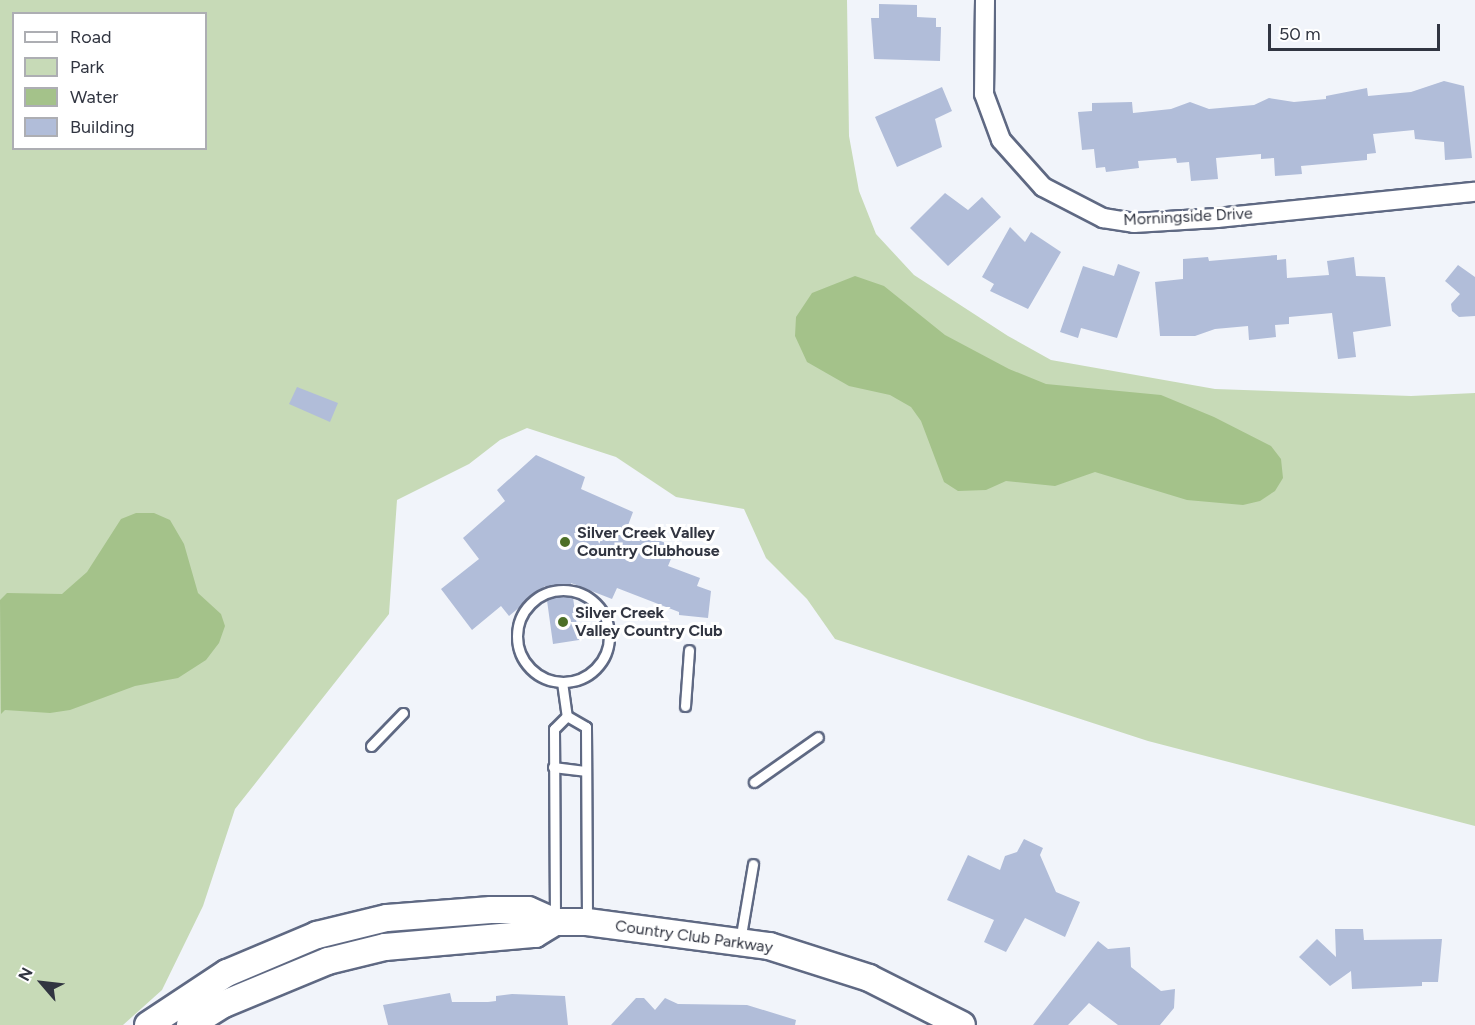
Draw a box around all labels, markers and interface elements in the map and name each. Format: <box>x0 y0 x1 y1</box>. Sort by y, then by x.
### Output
legend <box>12 12 207 150</box>
scale bar <box>1271 12 1444 50</box>
text: 50 m <box>1279 23 1321 45</box>
text: Road <box>70 26 111 48</box>
text: Park <box>70 56 104 78</box>
text: Water <box>70 86 118 108</box>
text: Building <box>70 116 135 138</box>
street label: Morningside Drive <box>1123 204 1253 230</box>
place label: Silver Creek Valley Country Clubhouse <box>577 523 720 561</box>
marker: Silver Creek Valley Country Clubhouse <box>558 535 572 549</box>
place label: Silver Creek Valley Country Club <box>575 603 723 641</box>
marker: Silver Creek Valley Country Club <box>556 615 570 629</box>
street label: Country Club Parkway <box>614 916 774 958</box>
north arrow <box>12 953 72 1013</box>
text: N <box>14 964 37 984</box>

